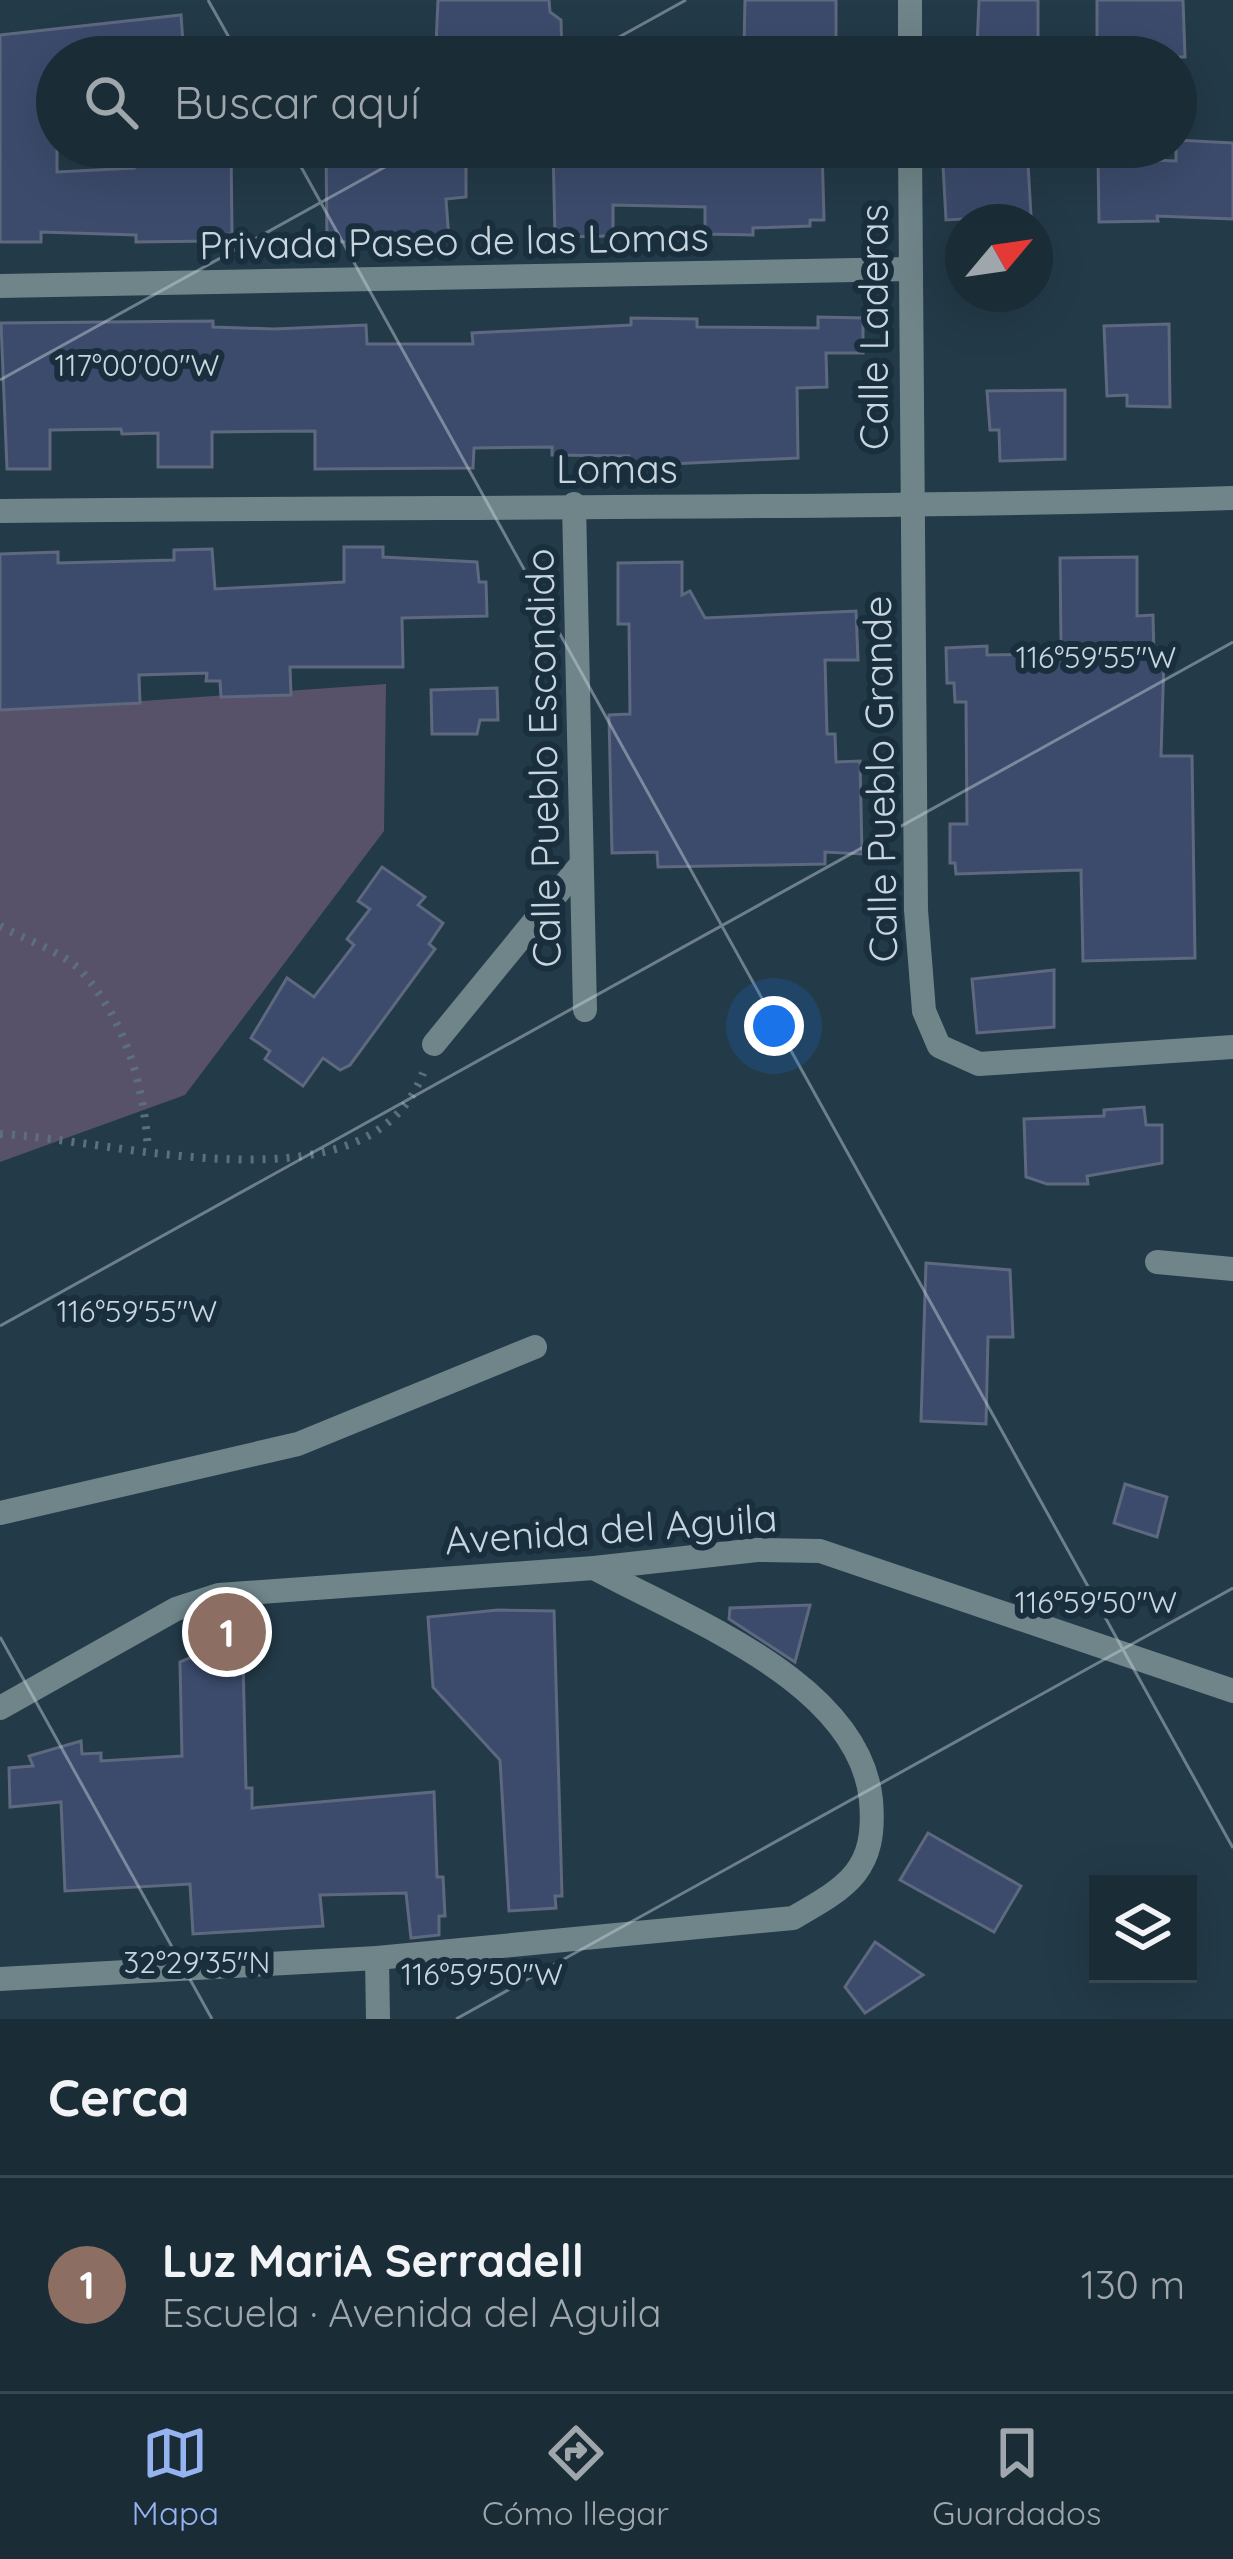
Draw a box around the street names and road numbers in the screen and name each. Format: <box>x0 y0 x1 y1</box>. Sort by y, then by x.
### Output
street label: Calle Laderas <box>849 204 898 450</box>
street label: Privada Paseo de las Lomas <box>199 212 709 269</box>
street label: Lomas <box>556 444 678 493</box>
street label: Calle Pueblo Escondido <box>514 548 571 968</box>
street label: Calle Pueblo Grande <box>852 595 907 963</box>
street label: Avenida del Aguila <box>443 1492 779 1565</box>

